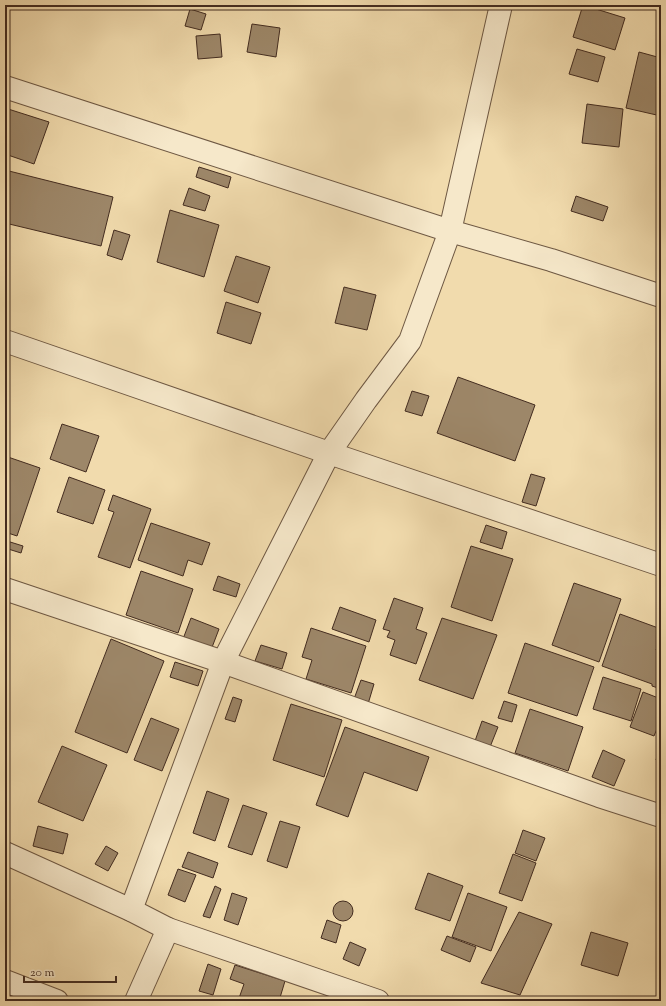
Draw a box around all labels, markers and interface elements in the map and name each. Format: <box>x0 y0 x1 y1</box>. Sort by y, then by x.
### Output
scale bar <box>24 958 116 984</box>
text: 20 m <box>30 964 55 982</box>

